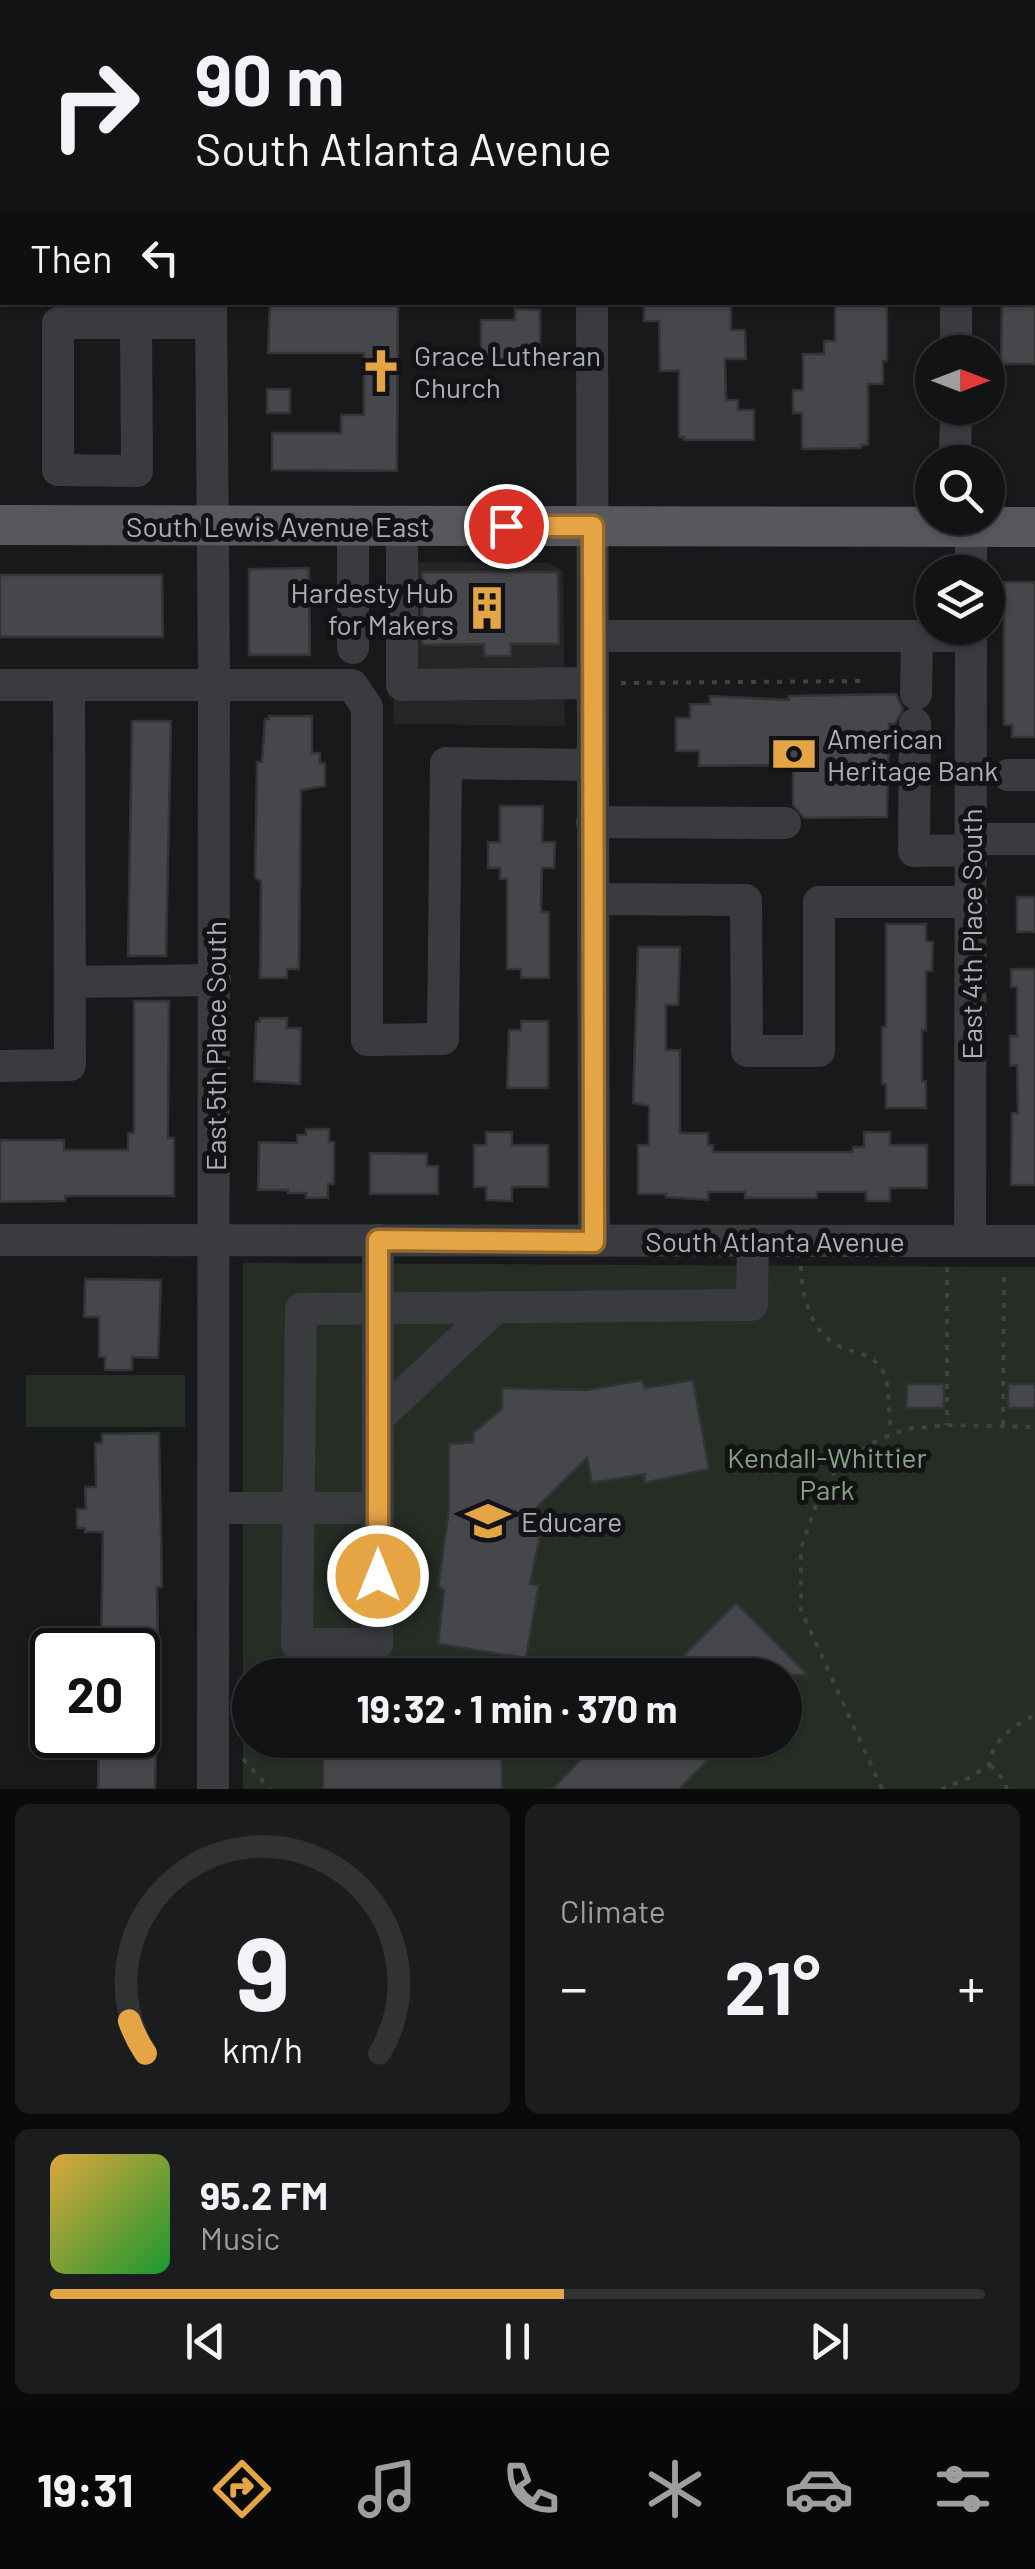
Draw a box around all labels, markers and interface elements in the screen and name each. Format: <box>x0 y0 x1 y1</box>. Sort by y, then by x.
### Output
text: 90 m <box>195 36 345 120</box>
icon: right <box>30 40 160 170</box>
text: South Atlanta Avenue <box>195 121 612 175</box>
icon: left <box>133 230 188 285</box>
text: Then <box>30 235 113 281</box>
north arrow <box>915 335 1005 425</box>
map controls <box>915 335 1005 645</box>
place label: Grace Lutheran Church <box>414 338 601 404</box>
church icon: Grace Lutheran Church <box>357 347 405 395</box>
button: search <box>915 445 1005 535</box>
pin <box>464 484 549 569</box>
icon: arrive <box>479 499 534 554</box>
street label: South Lewis Avenue East <box>126 509 430 543</box>
button: layers <box>915 555 1005 645</box>
place label: Hardesty Hub for Makers <box>291 575 454 641</box>
building icon: Hardesty Hub for Makers <box>463 584 511 632</box>
place label: American Heritage Bank <box>827 721 998 787</box>
bank icon: American Heritage Bank <box>770 730 818 778</box>
street label: East 4th Place South <box>954 808 988 1060</box>
street label: East 5th Place South <box>198 921 232 1171</box>
street label: South Atlanta Avenue <box>645 1224 905 1258</box>
park label: Kendall-Whittier Park <box>727 1440 927 1506</box>
school or university icon: Educare <box>464 1497 512 1545</box>
place label: Educare <box>521 1504 622 1538</box>
position arrow <box>326 1524 430 1628</box>
speed limit sign: 20 <box>30 1628 160 1758</box>
text: 19:32 · 1 min · 370 m <box>356 1685 678 1731</box>
text: Climate <box>560 1891 666 1929</box>
text: 9 <box>235 1907 290 2032</box>
text: 21° <box>724 1940 821 2030</box>
text: − <box>560 1953 588 2019</box>
text: + <box>957 1953 985 2019</box>
text: km/h <box>222 2027 303 2070</box>
text: 95.2 FM <box>200 2172 328 2218</box>
text: Music <box>200 2218 280 2256</box>
icon: previous <box>178 2314 233 2369</box>
icon: pause <box>490 2314 545 2369</box>
icon: next <box>802 2314 857 2369</box>
icon: directions <box>207 2454 277 2524</box>
icon: music <box>352 2454 422 2524</box>
icon: phone <box>496 2454 566 2524</box>
icon: climate <box>640 2454 710 2524</box>
icon: car <box>784 2454 854 2524</box>
icon: filters <box>928 2454 998 2524</box>
text: 19:31 <box>37 2462 133 2516</box>

